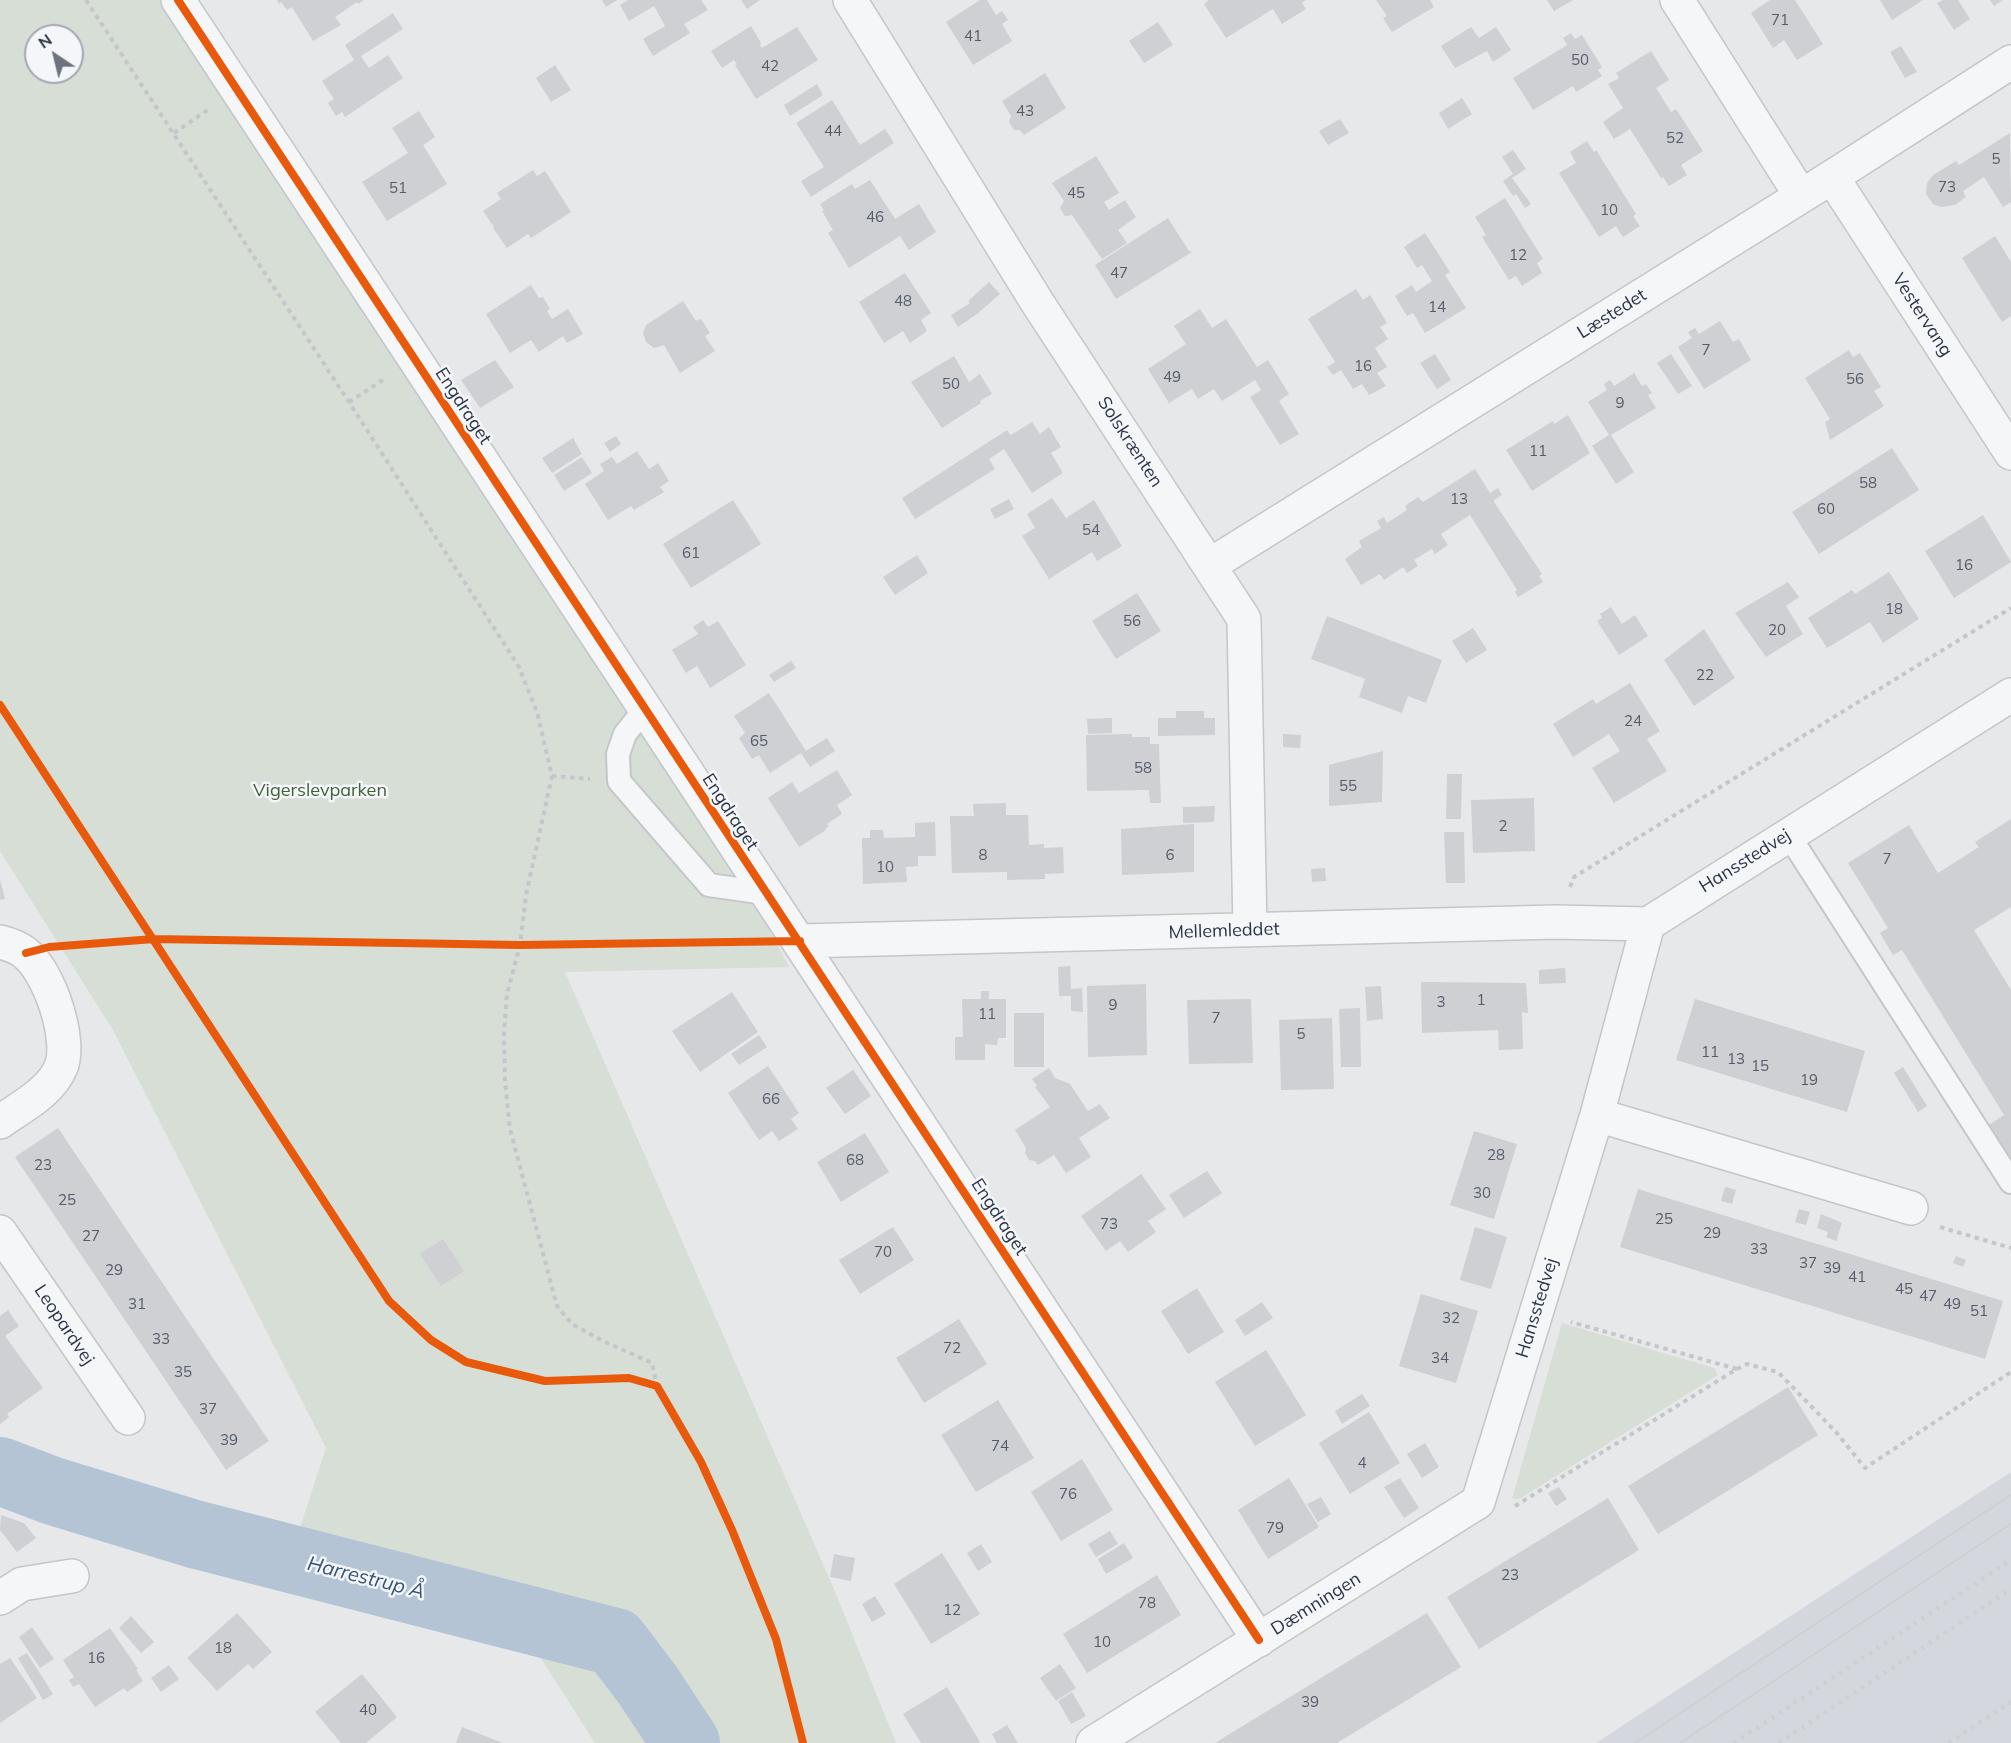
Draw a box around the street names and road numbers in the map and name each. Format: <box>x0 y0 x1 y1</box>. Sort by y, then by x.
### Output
street label: Vestervang <box>1887 269 1957 361</box>
street label: Læstedet <box>1573 284 1651 344</box>
street label: Engdraget <box>430 364 496 448</box>
street label: Solskrænten <box>1093 393 1167 491</box>
street label: Engdraget <box>697 770 763 854</box>
street label: Hansstedvej <box>1696 824 1794 898</box>
street label: Mellemleddet <box>1168 918 1280 944</box>
street label: Engdraget <box>966 1175 1032 1259</box>
street label: Hansstedvej <box>1512 1255 1562 1361</box>
street label: Leopardvej <box>29 1281 99 1369</box>
street label: Dæmningen <box>1267 1568 1365 1640</box>

